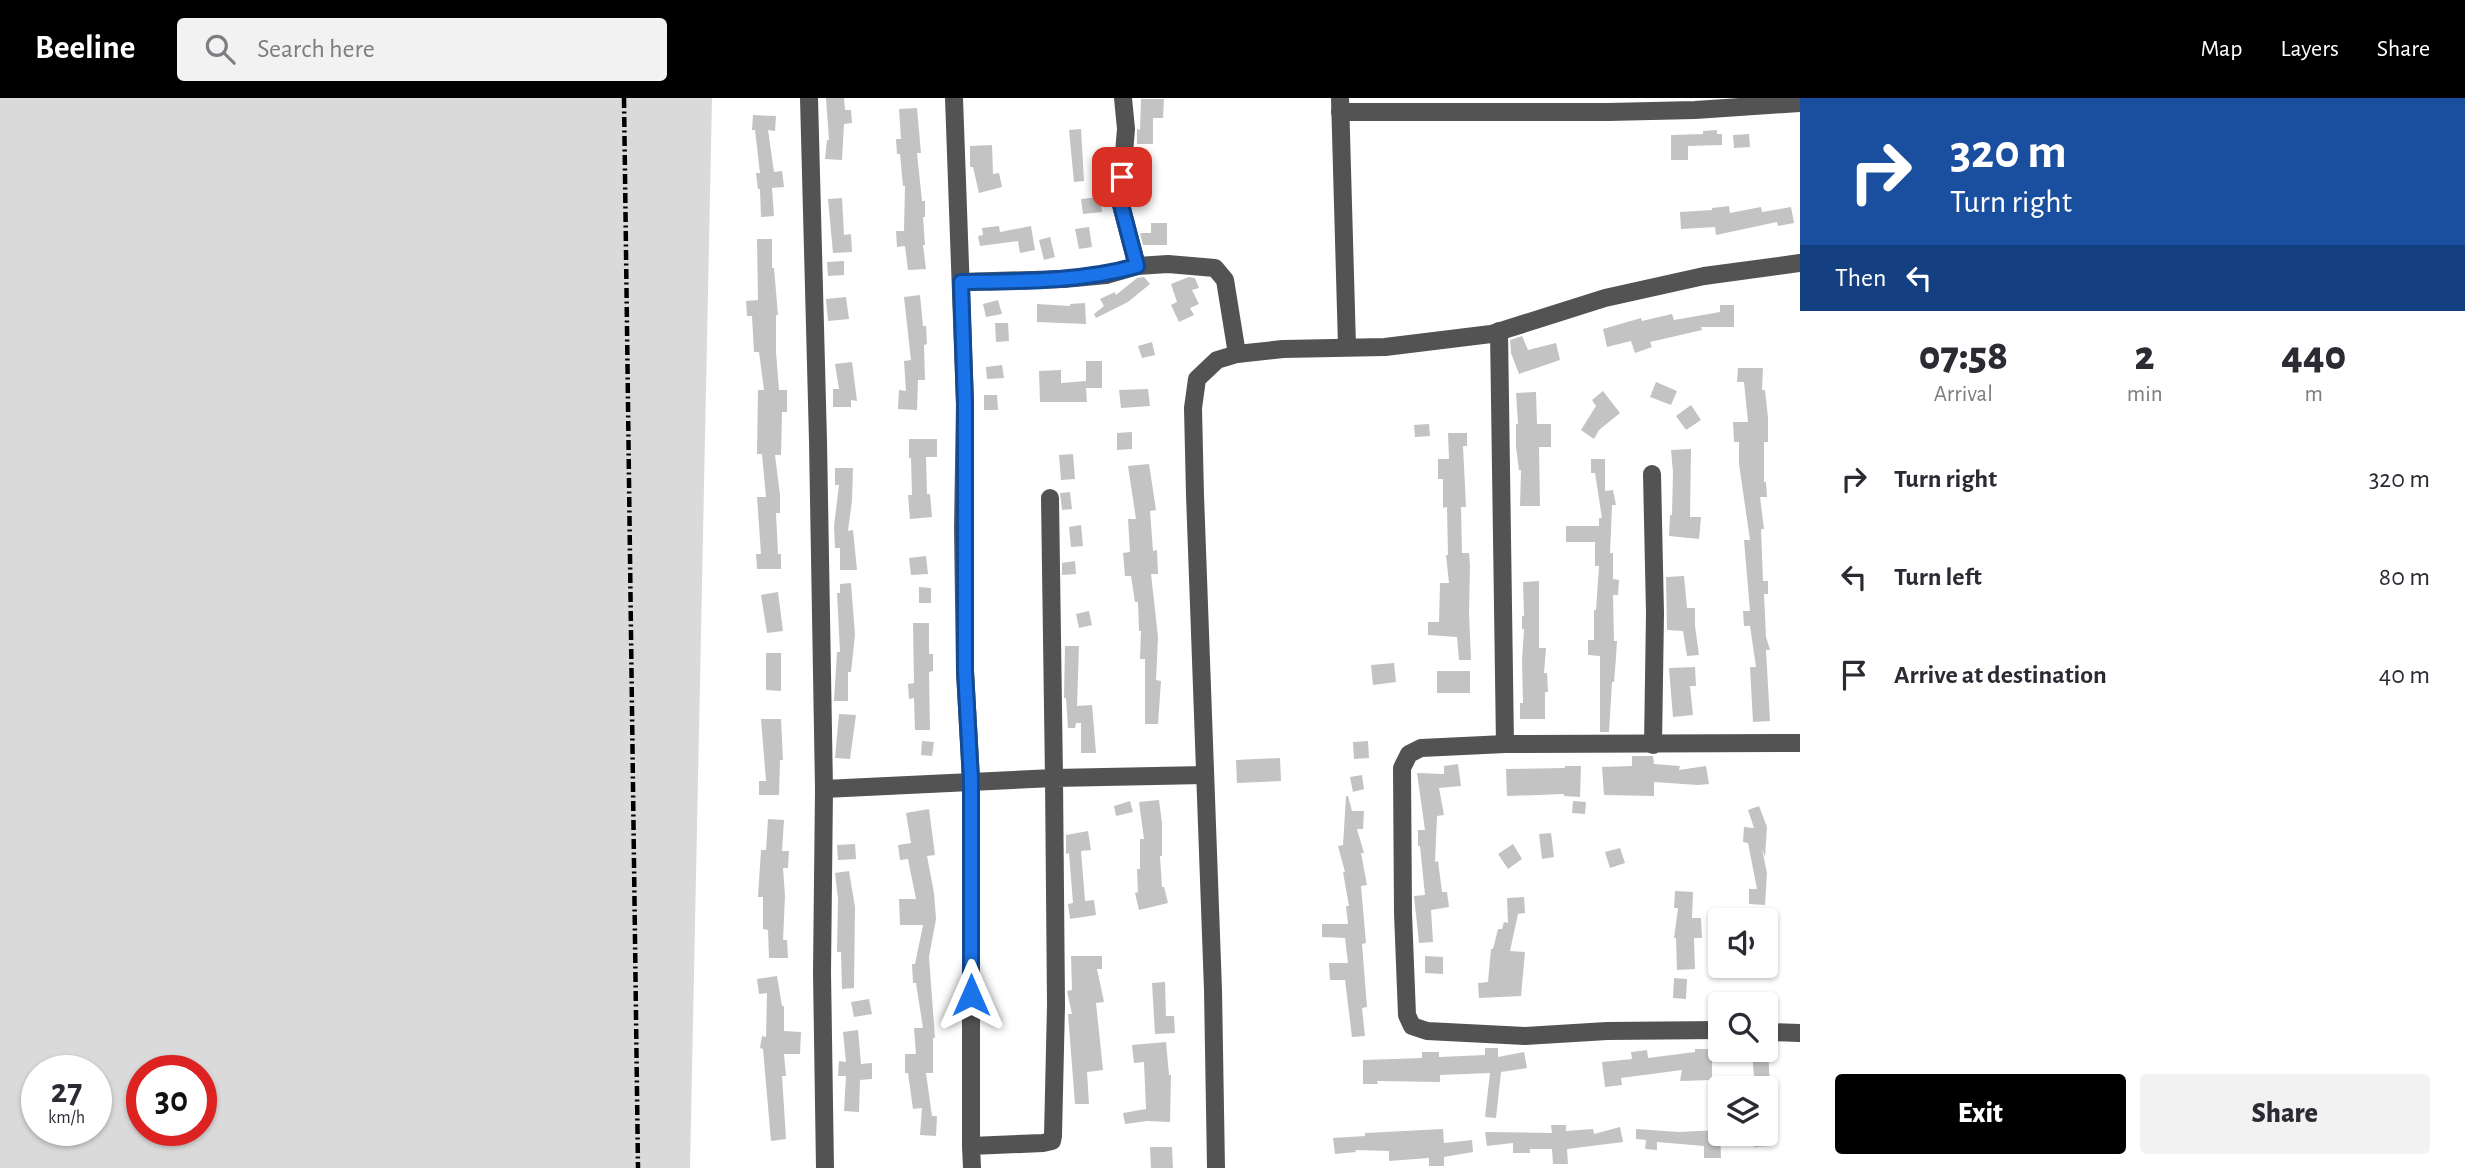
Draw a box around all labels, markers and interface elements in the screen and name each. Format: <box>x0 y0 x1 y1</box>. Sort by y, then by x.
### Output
search box <box>177 18 667 81</box>
icon: search <box>201 30 239 68</box>
text: Beeline <box>35 32 135 65</box>
text: Search here <box>257 36 375 62</box>
text: Map <box>2200 37 2242 61</box>
text: Layers <box>2280 37 2339 61</box>
text: Share <box>2377 37 2430 61</box>
icon: right <box>1835 126 1926 217</box>
text: 320 m <box>1950 128 2067 177</box>
pin <box>1092 147 1152 207</box>
icon: arrive <box>1103 158 1141 196</box>
text: Turn right <box>1950 186 2072 218</box>
icon: left <box>1900 259 1938 297</box>
text: Then <box>1835 265 1886 291</box>
text: 07:58 <box>1919 335 2008 377</box>
text: 2 <box>2135 335 2155 377</box>
text: 440 <box>2281 335 2346 377</box>
text: Arrival <box>1934 383 1993 406</box>
text: min <box>2127 383 2163 406</box>
text: m <box>2305 383 2323 406</box>
icon: right <box>1835 460 1873 498</box>
text: Turn right <box>1894 466 1997 492</box>
text: 320 m <box>2369 466 2430 492</box>
icon: left <box>1835 558 1873 596</box>
text: Turn left <box>1894 564 1982 590</box>
text: 80 m <box>2379 564 2430 590</box>
icon: arrive <box>1835 656 1873 694</box>
text: Arrive at destination <box>1894 662 2107 688</box>
text: 40 m <box>2379 662 2430 688</box>
map controls <box>1708 908 1778 1146</box>
button: sound <box>1708 908 1778 978</box>
position arrow <box>934 958 1008 1032</box>
button: search <box>1708 992 1778 1062</box>
speed limit sign: 30 <box>126 1055 217 1146</box>
text: 27 <box>51 1074 82 1109</box>
button: Exit <box>1835 1074 2126 1154</box>
button: Share <box>2140 1074 2430 1154</box>
button: layers <box>1708 1076 1778 1146</box>
text: km/h <box>48 1109 85 1127</box>

